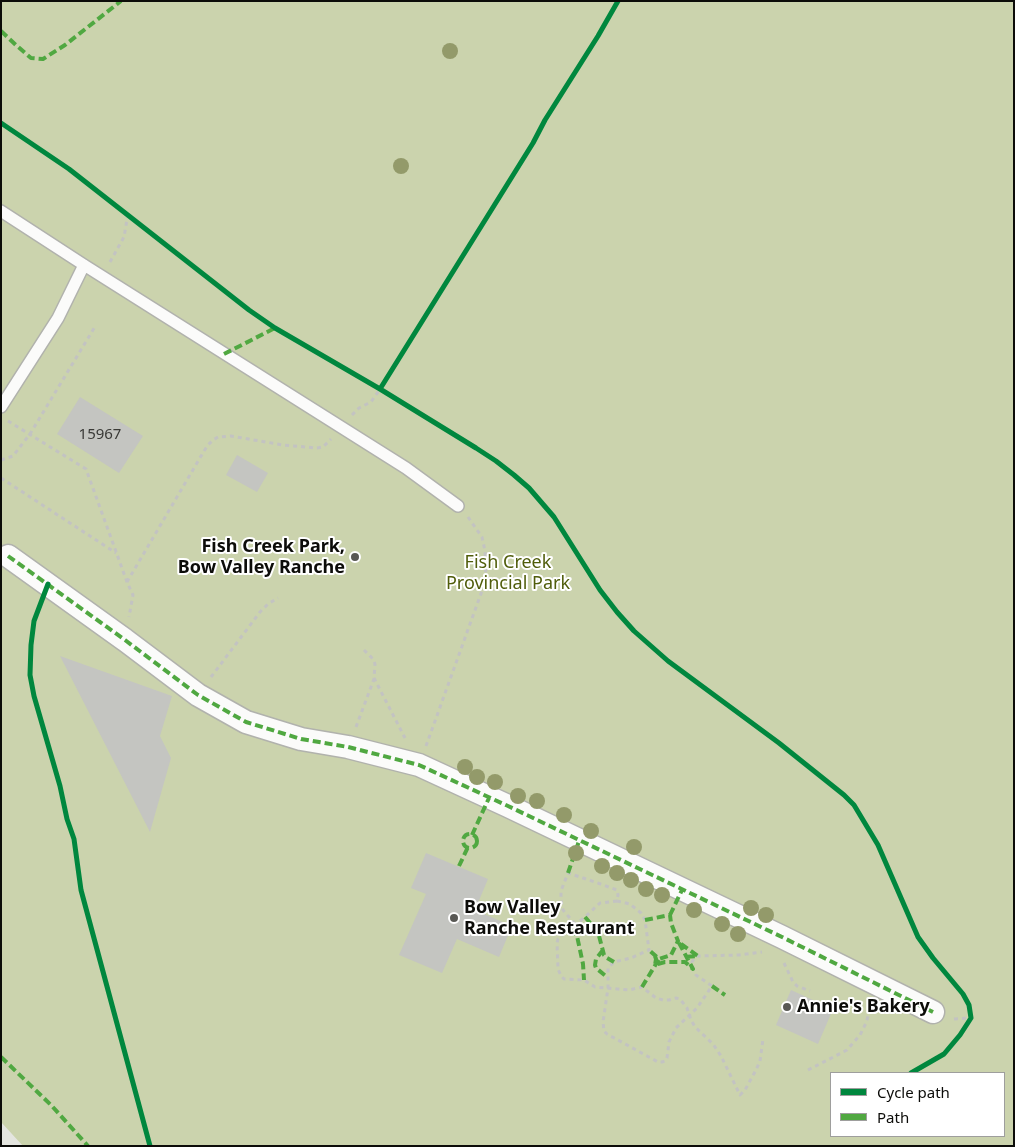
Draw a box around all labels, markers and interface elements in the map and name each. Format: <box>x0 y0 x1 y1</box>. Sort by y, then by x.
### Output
house number: 15967 <box>79 426 121 444</box>
place label: Fish Creek Park, Bow Valley Ranche <box>178 536 345 578</box>
marker: Fish Creek Park, Bow Valley Ranche <box>349 551 361 563</box>
park label: Fish Creek Provincial Park <box>446 552 570 594</box>
place label: Bow Valley Ranche Restaurant <box>464 897 635 940</box>
marker: Bow Valley Ranche Restaurant <box>448 912 460 924</box>
place label: Annie's Bakery <box>797 996 930 1018</box>
marker: Annie's Bakery <box>781 1001 793 1013</box>
legend <box>830 1072 1005 1137</box>
text: Cycle path <box>877 1082 950 1102</box>
text: Path <box>877 1107 909 1127</box>

